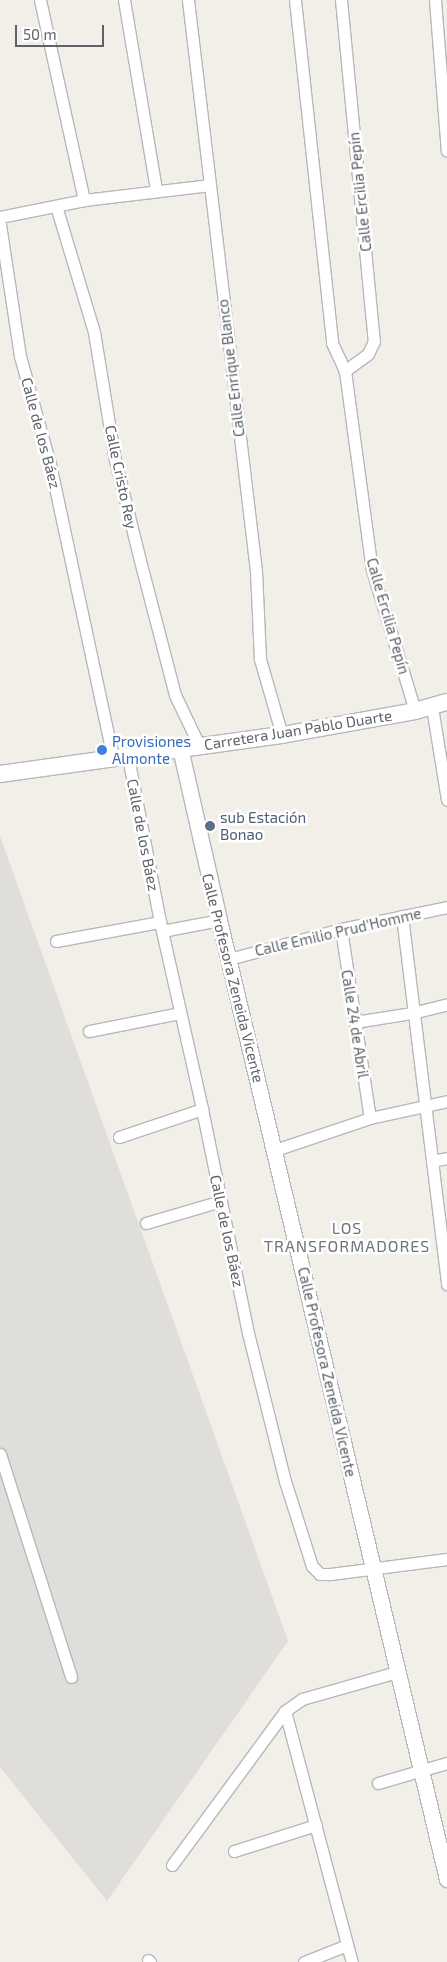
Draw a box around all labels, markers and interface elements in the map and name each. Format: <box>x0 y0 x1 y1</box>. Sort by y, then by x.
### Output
scale bar <box>18 15 106 47</box>
text: 50 m <box>23 25 57 43</box>
street label: Calle Ercilia Pepín <box>345 131 375 253</box>
street label: Calle Enrique Blanco <box>214 298 248 438</box>
street label: Calle de los Báez <box>18 375 64 491</box>
street label: Calle Cristo Rey <box>101 423 141 531</box>
street label: Calle Ercilia Pepín <box>363 556 413 676</box>
street label: Carretera Juan Pablo Duarte <box>203 706 393 754</box>
place label: Provisiones Almonte <box>112 732 191 767</box>
marker: Provisiones Almonte <box>96 744 108 756</box>
street label: Calle de los Báez <box>123 777 163 893</box>
place label: sub Estación Bonao <box>220 808 306 843</box>
marker: sub Estación Bonao <box>204 820 216 832</box>
street label: Calle Profesora Zeneida Vicente <box>198 871 268 1085</box>
street label: Calle Emilio Prud'Homme <box>253 904 423 960</box>
street label: Calle 24 de Abril <box>337 968 373 1080</box>
street label: Calle de los Báez <box>206 1173 248 1289</box>
district label: LOS TRANSFORMADORES <box>262 1218 432 1256</box>
street label: Calle Profesora Zeneida Vicente <box>294 1265 360 1479</box>

